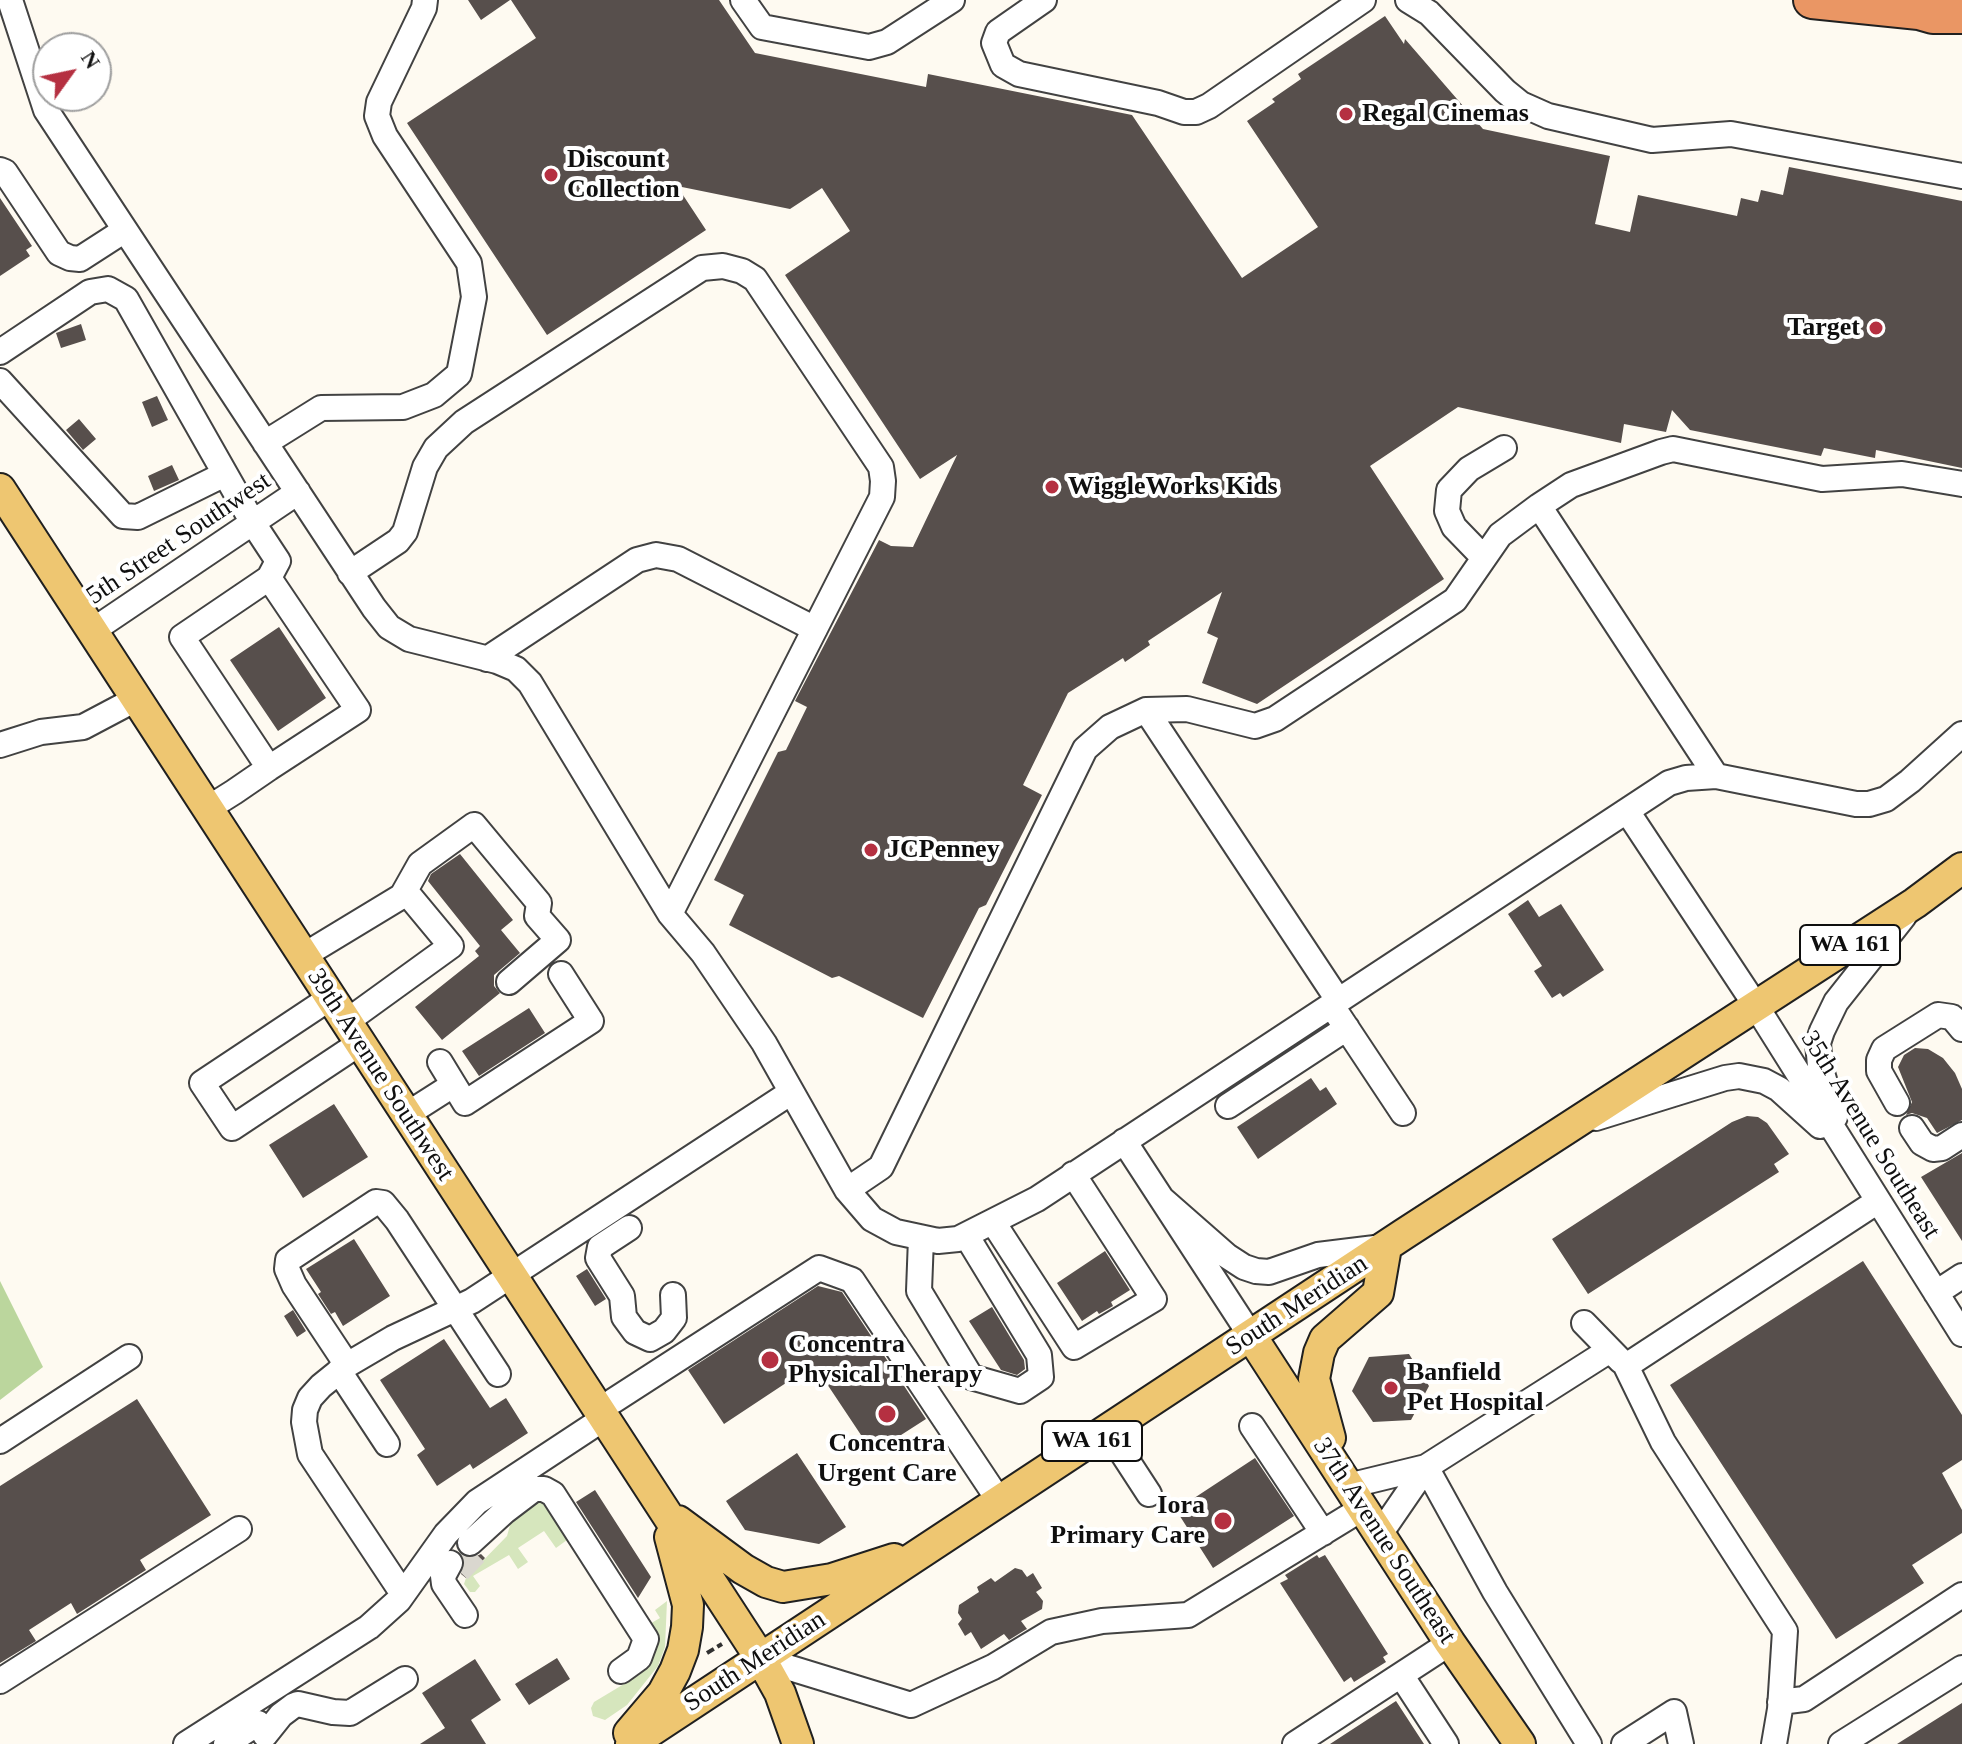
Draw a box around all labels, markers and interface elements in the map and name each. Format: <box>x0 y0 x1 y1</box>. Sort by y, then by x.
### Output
north arrow <box>32 32 112 112</box>
text: N <box>76 46 106 73</box>
place label: Regal Cinemas <box>1362 98 1529 130</box>
marker: Regal Cinemas <box>1337 105 1355 123</box>
place label: Discount Collection <box>567 144 680 206</box>
marker: Discount Collection <box>542 166 560 184</box>
place label: Target <box>1787 312 1860 344</box>
marker: Target <box>1867 319 1885 337</box>
street label: 5th Street Southwest <box>81 466 277 612</box>
place label: WiggleWorks Kids <box>1068 471 1278 503</box>
marker: WiggleWorks Kids <box>1043 478 1061 496</box>
place label: JCPenney <box>887 834 1000 866</box>
marker: JCPenney <box>862 841 880 859</box>
road number: WA 161 <box>1800 925 1900 965</box>
street label: 39th Avenue Southwest <box>300 963 460 1187</box>
street label: 35th Avenue Southeast <box>1793 1025 1947 1245</box>
street label: South Meridian <box>1220 1249 1374 1363</box>
place label: Concentra Physical Therapy <box>788 1329 982 1390</box>
marker: Concentra Physical Therapy <box>759 1349 781 1371</box>
place label: Banfield Pet Hospital <box>1407 1357 1543 1418</box>
marker: Banfield Pet Hospital <box>1382 1379 1400 1397</box>
marker: Concentra Urgent Care <box>876 1403 898 1425</box>
road number: WA 161 <box>1042 1421 1142 1461</box>
place label: Concentra Urgent Care <box>818 1428 956 1490</box>
street label: 37th Avenue Southeast <box>1306 1432 1462 1650</box>
place label: Iora Primary Care <box>1050 1490 1205 1552</box>
marker: Iora Primary Care <box>1212 1510 1234 1532</box>
street label: South Meridian <box>678 1605 832 1719</box>

